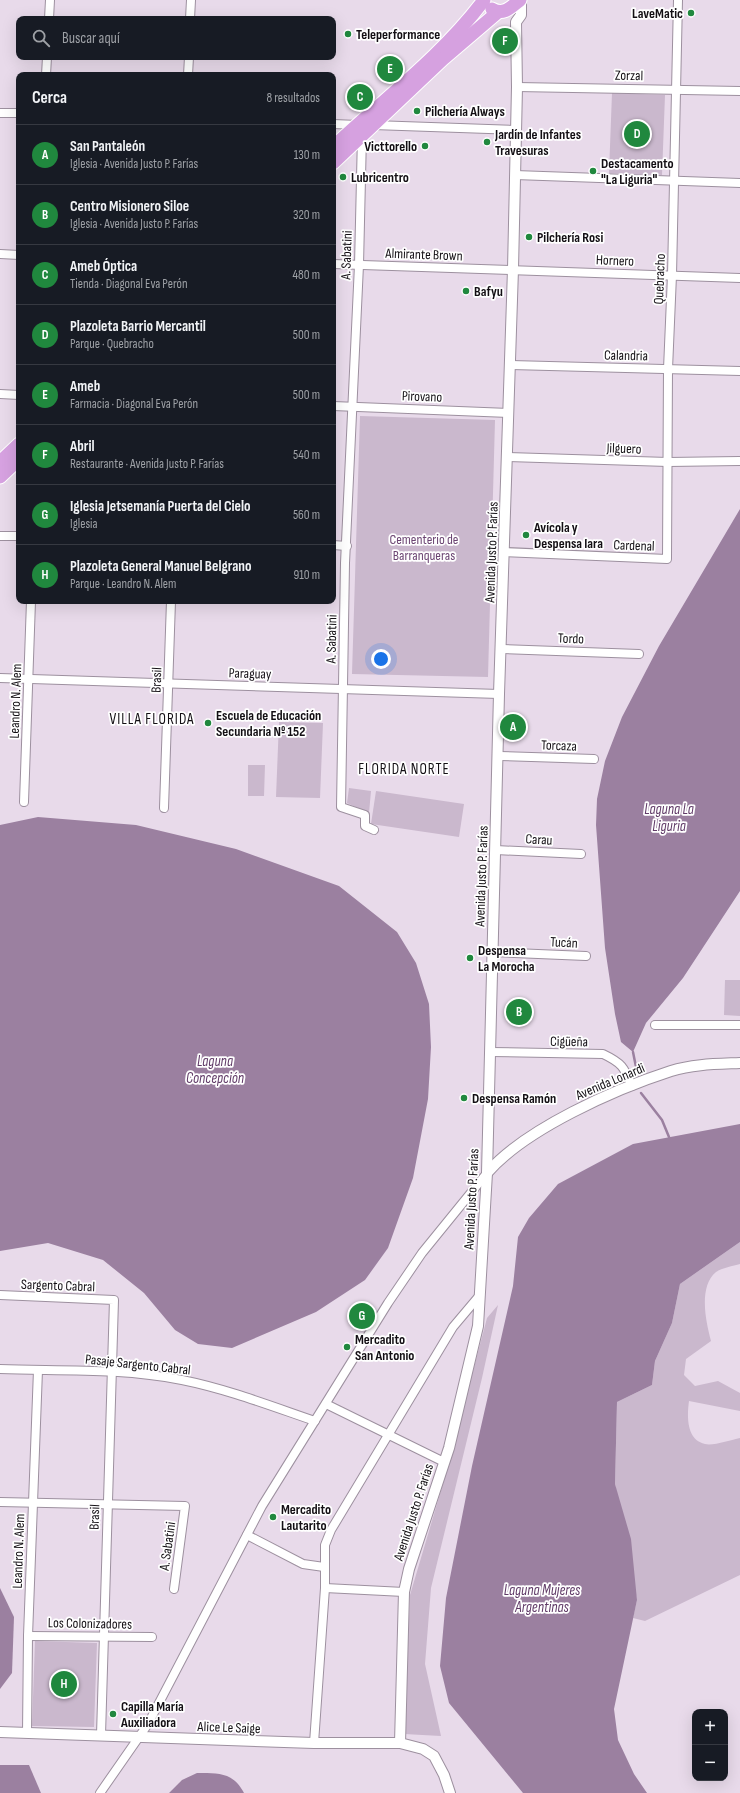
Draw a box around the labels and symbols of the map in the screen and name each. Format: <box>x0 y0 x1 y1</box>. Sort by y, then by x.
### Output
place label: LaveMatic <box>632 5 683 22</box>
marker: LaveMatic <box>686 8 696 18</box>
place label: Teleperformance <box>356 26 440 43</box>
pin: F <box>492 26 518 56</box>
marker: Teleperformance <box>343 29 353 39</box>
pin: E <box>377 54 403 84</box>
street label: Zorzal <box>615 67 643 84</box>
pin: C <box>347 82 373 112</box>
place label: Pilchería Always <box>425 103 505 120</box>
marker: Pilchería Always <box>412 106 422 116</box>
pin: D <box>624 119 650 149</box>
place label: Jardín de Infantes Travesuras <box>494 126 581 159</box>
marker: Jardín de Infantes Travesuras <box>482 137 492 147</box>
place label: Victtorello <box>364 138 417 155</box>
marker: Victtorello <box>420 141 430 151</box>
place label: Destacamento "La Liguria" <box>601 155 674 188</box>
marker: Destacamento "La Liguria" <box>588 166 598 176</box>
place label: Lubricentro <box>351 169 409 186</box>
marker: Lubricentro <box>338 172 348 182</box>
place label: Pilchería Rosi <box>537 229 603 246</box>
street label: A. Sabatini <box>337 230 356 281</box>
marker: Pilchería Rosi <box>524 232 534 242</box>
street label: Almirante Brown <box>384 245 463 264</box>
street label: Hornero <box>596 251 635 270</box>
street label: Quebracho <box>650 253 669 305</box>
place label: Bafyu <box>474 283 503 300</box>
marker: Bafyu <box>461 286 471 296</box>
street label: Calandria <box>604 347 648 364</box>
street label: Pirovano <box>401 387 443 406</box>
street label: Jilguero <box>605 439 642 458</box>
street label: Avenida Justo P. Farías <box>481 501 502 604</box>
place label: Avícola y Despensa Iara <box>533 519 603 552</box>
marker: Avícola y Despensa Iara <box>521 530 531 540</box>
park label: Cementerio de Barranqueras <box>390 531 458 564</box>
street label: Cardenal <box>613 536 655 555</box>
street label: A. Sabatini <box>323 614 340 665</box>
street label: Tordo <box>558 630 584 647</box>
your location <box>371 649 391 669</box>
street label: Leandro N. Alem <box>6 663 25 739</box>
street label: Paraguay <box>228 664 272 683</box>
street label: Brasil <box>148 667 165 693</box>
place label: Escuela de Educación Secundaria Nº 152 <box>216 707 321 740</box>
district label: VILLA FLORIDA <box>109 710 195 729</box>
pin: A <box>500 712 526 742</box>
marker: Escuela de Educación Secundaria Nº 152 <box>203 718 213 728</box>
street label: Torcaza <box>541 736 577 755</box>
district label: FLORIDA NORTE <box>358 760 450 779</box>
water label: Laguna La Liguria <box>644 800 694 836</box>
street label: Avenida Justo P. Farías <box>471 825 492 928</box>
street label: Carau <box>525 830 553 849</box>
street label: Tucán <box>550 933 578 952</box>
place label: Despensa La Morocha <box>478 942 535 975</box>
marker: Despensa La Morocha <box>465 953 475 963</box>
pin: B <box>506 997 532 1027</box>
street label: Cigüeña <box>550 1033 588 1050</box>
water label: Laguna Concepción <box>186 1052 244 1088</box>
street label: Avenida Lonardi <box>572 1059 647 1104</box>
place label: Despensa Ramón <box>472 1090 556 1107</box>
marker: Despensa Ramón <box>459 1093 469 1103</box>
street label: Avenida Justo P. Farías <box>460 1148 483 1251</box>
street label: Sargento Cabral <box>21 1276 95 1295</box>
pin: G <box>349 1301 375 1331</box>
place label: Mercadito San Antonio <box>355 1331 414 1364</box>
marker: Mercadito San Antonio <box>342 1342 352 1352</box>
street label: Pasaje Sargento Cabral <box>84 1351 191 1378</box>
street label: Avenida Justo P. Farías <box>389 1461 437 1564</box>
place label: Mercadito Lautarito <box>281 1501 331 1534</box>
street label: Brasil <box>86 1504 103 1530</box>
marker: Mercadito Lautarito <box>268 1512 278 1522</box>
street label: Leandro N. Alem <box>9 1513 28 1589</box>
street label: A. Sabatini <box>156 1521 179 1573</box>
water label: Laguna Mujeres Argentinas <box>504 1581 581 1617</box>
street label: Los Colonizadores <box>48 1614 132 1633</box>
pin: H <box>51 1669 77 1699</box>
place label: Capilla María Auxiliadora <box>120 1698 184 1731</box>
marker: Capilla María Auxiliadora <box>108 1709 118 1719</box>
street label: Alice Le Saige <box>196 1718 261 1737</box>

